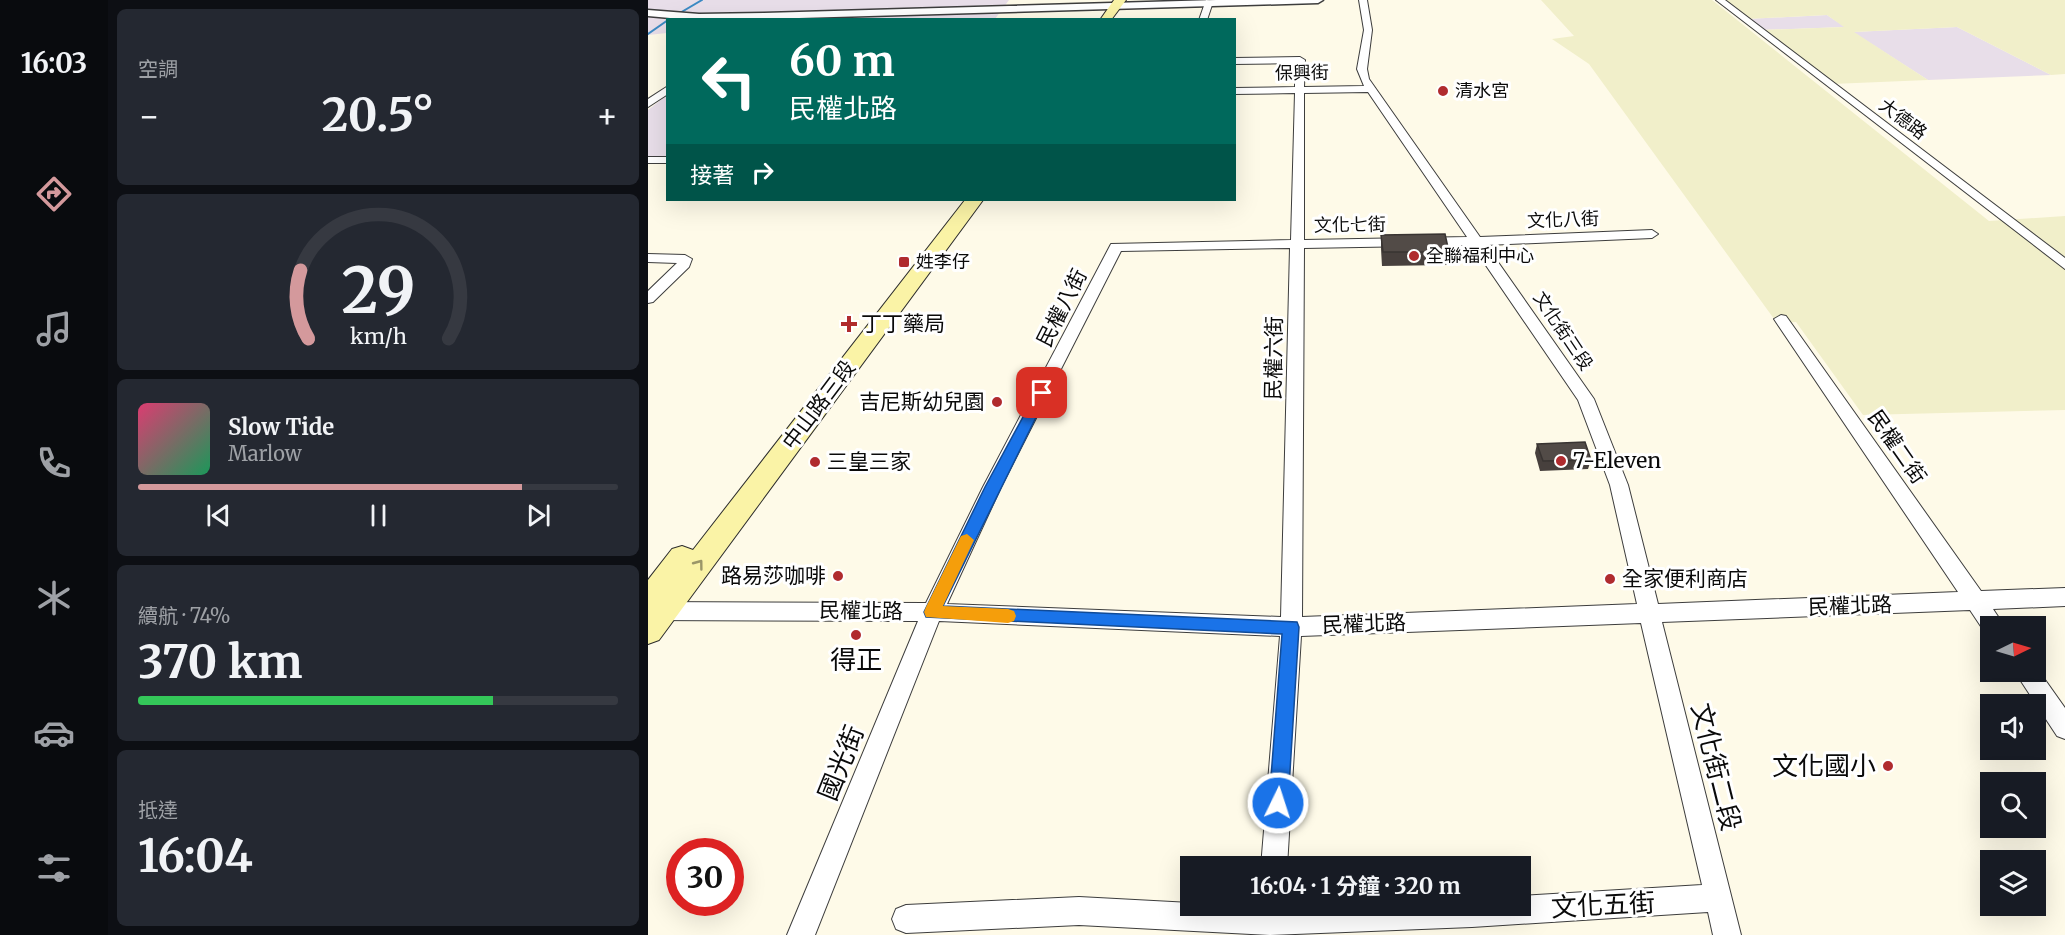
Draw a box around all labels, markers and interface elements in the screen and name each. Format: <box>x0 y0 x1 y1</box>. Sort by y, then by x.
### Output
text: 60 m <box>789 35 895 87</box>
icon: left <box>690 42 768 120</box>
text: 16:03 <box>21 46 87 80</box>
text: 空調 <box>138 56 178 81</box>
street label: 保興街 <box>1275 61 1329 84</box>
place label: 清水宮 <box>1455 79 1509 102</box>
marker: 清水宮 <box>1436 84 1450 98</box>
text: 20.5° <box>322 87 434 143</box>
text: 民權北路 <box>789 91 897 125</box>
street label: 大德路 <box>1875 93 1932 144</box>
text: − <box>138 96 160 137</box>
text: + <box>596 96 618 137</box>
icon: right <box>746 156 779 189</box>
text: 接著 <box>690 161 734 189</box>
icon: directions <box>33 173 75 215</box>
street label: 文化八街 <box>1527 207 1599 232</box>
street label: 文化七街 <box>1314 212 1386 237</box>
place label: 全聯福利中心 <box>1426 244 1534 267</box>
marker: 全聯福利中心 <box>1407 249 1421 263</box>
place label: 姓李仔 <box>916 250 970 273</box>
text: 29 <box>341 252 415 330</box>
marker: 姓李仔 <box>897 255 911 269</box>
street label: 民權八街 <box>1030 264 1093 351</box>
street label: 文化街三段 <box>1529 287 1598 374</box>
icon: music <box>33 308 75 350</box>
place label: 丁丁藥局 <box>861 310 945 337</box>
street label: 民權六街 <box>1259 316 1288 400</box>
marker: 丁丁藥局 <box>842 317 856 331</box>
text: km/h <box>350 324 406 351</box>
street label: 中山路三段 <box>776 355 861 455</box>
pin <box>1016 367 1067 418</box>
icon: arrive <box>1025 376 1058 409</box>
place label: 吉尼斯幼兒園 <box>859 388 985 415</box>
marker: 吉尼斯幼兒園 <box>990 395 1004 409</box>
street label: 民權二街 <box>1862 405 1933 489</box>
text: Slow Tide <box>228 413 334 441</box>
text: Marlow <box>228 441 302 466</box>
icon: phone <box>33 442 75 484</box>
place label: 7-Eleven <box>1573 447 1661 474</box>
place label: 三皇三家 <box>827 448 911 475</box>
marker: 7-Eleven <box>1554 454 1568 468</box>
marker: 三皇三家 <box>808 455 822 469</box>
icon: previous <box>202 499 235 532</box>
icon: pause <box>362 499 395 532</box>
icon: next <box>522 499 555 532</box>
one-way arrow <box>692 560 703 571</box>
place label: 路易莎咖啡 <box>721 562 826 589</box>
place label: 全家便利商店 <box>1622 565 1748 592</box>
marker: 路易莎咖啡 <box>831 569 845 583</box>
marker: 全家便利商店 <box>1603 572 1617 586</box>
icon: climate <box>33 577 75 619</box>
street label: 民權北路 <box>1808 591 1892 620</box>
street label: 民權北路 <box>819 596 903 625</box>
text: 續航 · 74% <box>138 603 231 628</box>
street label: 民權北路 <box>1322 609 1406 638</box>
north arrow <box>1980 616 2046 682</box>
map controls <box>1980 616 2046 916</box>
marker: 得正 <box>849 628 863 642</box>
text: 370 km <box>138 634 302 690</box>
place label: 得正 <box>830 643 882 676</box>
button: sound <box>1980 694 2046 760</box>
street label: 文化街二段 <box>1685 700 1748 834</box>
icon: car <box>33 712 75 754</box>
street label: 國光街 <box>811 720 870 805</box>
place label: 文化國小 <box>1772 749 1876 782</box>
marker: 文化國小 <box>1881 759 1895 773</box>
position arrow <box>1246 771 1310 835</box>
button: search <box>1980 772 2046 838</box>
text: 抵達 <box>138 797 178 822</box>
text: 16:04 <box>138 828 253 884</box>
speed limit sign: 30 <box>666 838 744 916</box>
icon: filters <box>33 847 75 889</box>
button: layers <box>1980 850 2046 916</box>
text: 16:04 · 1 分鐘 · 320 m <box>1250 872 1461 900</box>
street label: 文化五街 <box>1550 885 1656 924</box>

